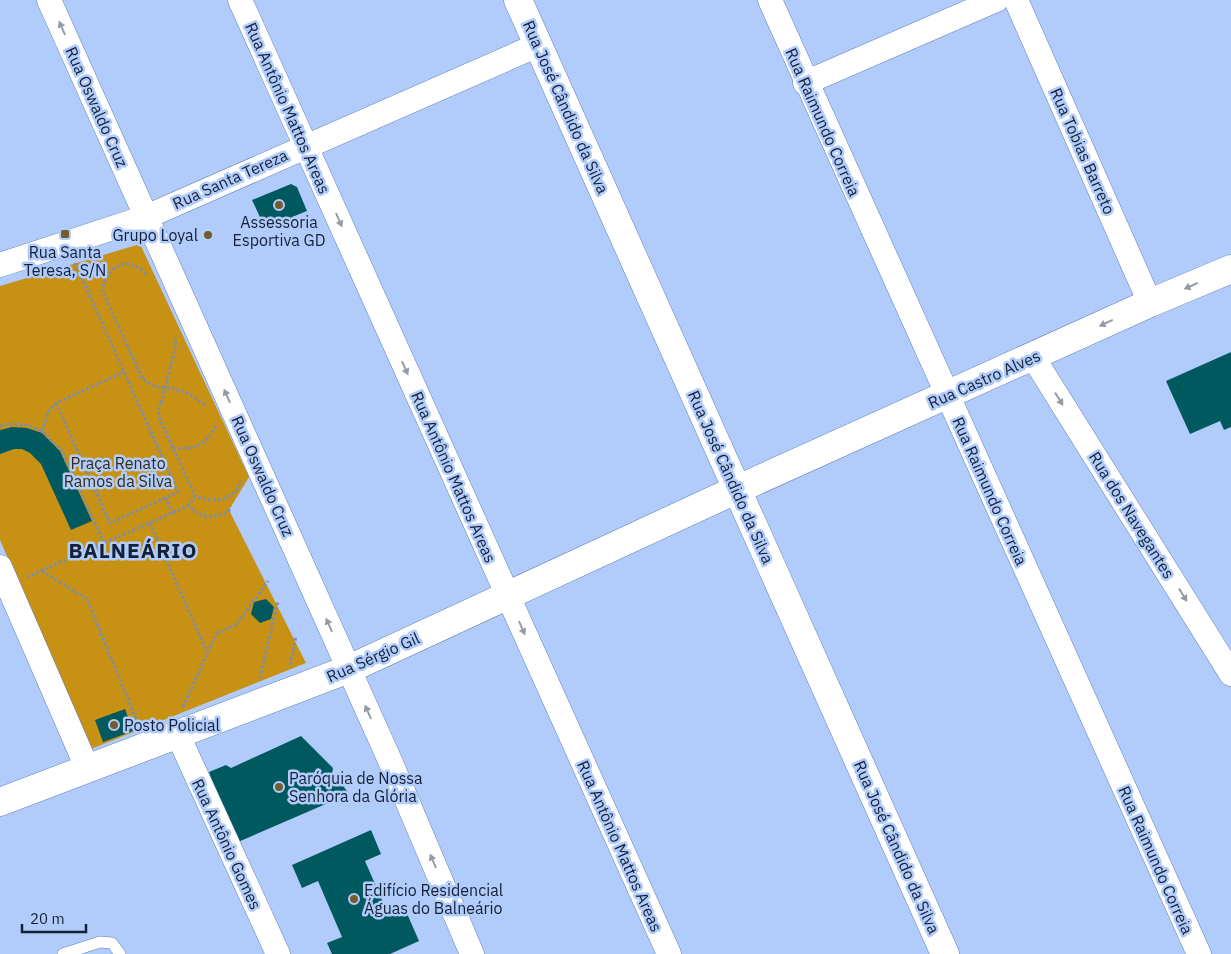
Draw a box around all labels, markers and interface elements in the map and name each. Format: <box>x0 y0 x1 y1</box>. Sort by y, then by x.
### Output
street label: Rua José Cândido da Silva <box>519 17 613 197</box>
street label: Rua Antônio Mattos Areas <box>241 19 335 197</box>
one-way arrow <box>58 21 66 35</box>
street label: Rua Oswaldo Cruz <box>61 44 133 170</box>
street label: Rua Raimundo Correia <box>781 45 865 200</box>
street label: Rua Tobias Barreto <box>1046 85 1120 217</box>
street label: Rua Santa Tereza <box>169 144 291 213</box>
marker: Assessoria Esportiva GD <box>273 199 285 211</box>
place label: Assessoria Esportiva GD <box>233 212 325 250</box>
one-way arrow <box>335 213 343 227</box>
place label: Grupo Loyal <box>113 225 198 245</box>
marker: Rua Santa Teresa, S/N <box>59 228 71 240</box>
marker: Grupo Loyal <box>202 229 214 241</box>
place label: Rua Santa Teresa, S/N <box>24 242 106 280</box>
one-way arrow <box>1184 283 1198 291</box>
one-way arrow <box>1099 320 1113 328</box>
street label: Rua Castro Alves <box>925 345 1043 413</box>
one-way arrow <box>402 361 410 375</box>
street label: Rua José Cândido da Silva <box>684 387 778 567</box>
street label: Rua Antônio Mattos Areas <box>407 388 501 566</box>
one-way arrow <box>222 389 230 403</box>
one-way arrow <box>1054 392 1063 405</box>
street label: Rua Oswaldo Cruz <box>227 413 299 539</box>
street label: Rua Raimundo Correia <box>948 414 1032 569</box>
street label: Rua dos Navegantes <box>1085 448 1179 582</box>
park label: Praça Renato Ramos da Silva <box>64 453 173 491</box>
district label: BALNEÁRIO <box>69 536 197 564</box>
one-way arrow <box>1178 589 1187 602</box>
one-way arrow <box>324 618 332 632</box>
one-way arrow <box>519 621 527 635</box>
street label: Rua Sérgio Gil <box>323 628 423 686</box>
one-way arrow <box>363 705 371 719</box>
place label: Posto Policial <box>124 715 220 735</box>
marker: Posto Policial <box>108 719 120 731</box>
street label: Rua Antônio Mattos Areas <box>573 757 667 935</box>
street label: Rua José Cândido da Silva <box>850 757 944 937</box>
place label: Paróquia de Nossa Senhora da Glória <box>289 768 423 806</box>
street label: Rua Antônio Gomes <box>188 775 266 913</box>
marker: Paróquia de Nossa Senhora da Glória <box>273 781 285 793</box>
street label: Rua Raimundo Correia <box>1114 783 1198 938</box>
one-way arrow <box>428 854 436 868</box>
place label: Edifício Residencial Águas do Balneário <box>364 880 503 918</box>
marker: Edifício Residencial Águas do Balneário <box>348 893 360 905</box>
scale bar <box>22 902 86 934</box>
text: 20 m <box>30 909 65 928</box>

